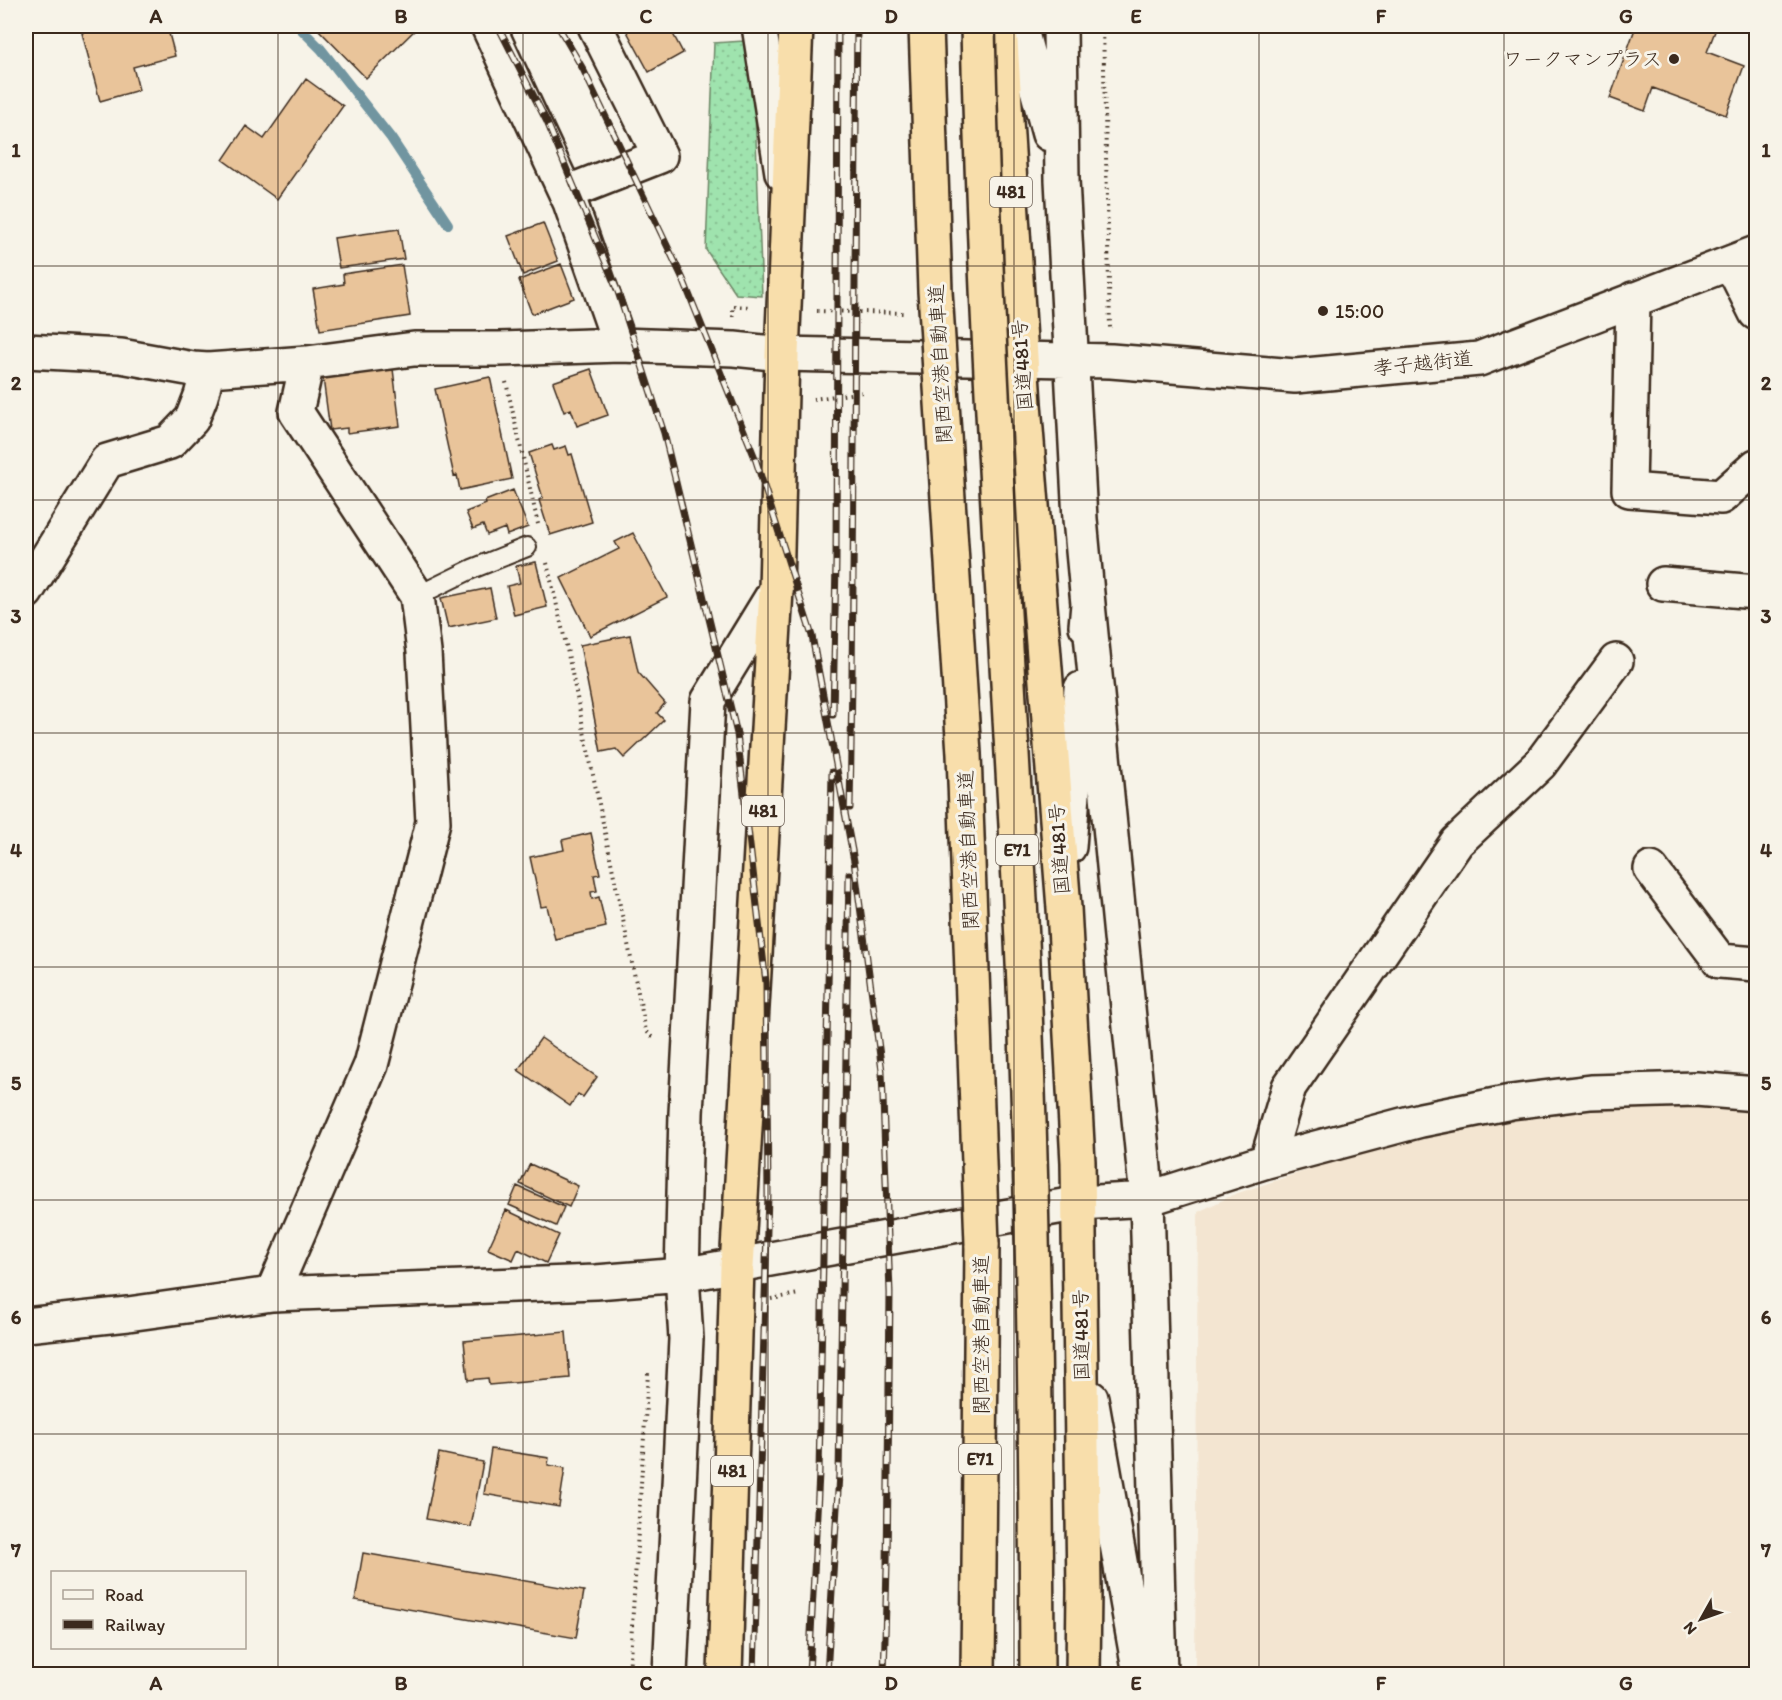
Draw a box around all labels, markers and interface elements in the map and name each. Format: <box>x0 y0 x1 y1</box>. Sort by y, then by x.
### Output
text: A <box>149 4 163 28</box>
text: B <box>395 4 408 28</box>
text: C <box>640 4 653 28</box>
text: D <box>884 4 898 28</box>
text: E <box>1130 4 1142 28</box>
text: F <box>1376 4 1387 28</box>
text: G <box>1619 4 1633 28</box>
place label: ワークマンプラス <box>1503 47 1662 71</box>
marker: ワークマンプラス <box>1667 52 1681 66</box>
text: 1 <box>11 138 21 162</box>
text: 1 <box>1761 138 1771 162</box>
road number: 481 <box>990 177 1032 207</box>
street label: 関西空港自動車道 <box>924 283 956 445</box>
place label: 15:00 <box>1335 299 1384 323</box>
marker: 15:00 <box>1316 304 1330 318</box>
street label: 国道481号 <box>1007 318 1037 412</box>
street label: 孝子越街道 <box>1372 346 1474 380</box>
text: 2 <box>11 371 22 395</box>
text: 2 <box>1761 371 1772 395</box>
text: 3 <box>11 604 22 628</box>
text: 3 <box>1761 604 1772 628</box>
street label: 関西空港自動車道 <box>953 770 983 930</box>
road number: 481 <box>742 796 784 826</box>
street label: 国道481号 <box>1044 802 1074 896</box>
road number: E71 <box>996 835 1038 865</box>
text: 4 <box>10 838 22 862</box>
text: 4 <box>1760 838 1772 862</box>
text: 5 <box>11 1071 22 1095</box>
text: 5 <box>1761 1071 1772 1095</box>
street label: 関西空港自動車道 <box>969 1255 993 1415</box>
street label: 国道481号 <box>1068 1289 1094 1381</box>
text: 6 <box>11 1305 22 1329</box>
text: 6 <box>1761 1305 1772 1329</box>
road number: E71 <box>959 1444 1001 1474</box>
road number: 481 <box>711 1456 753 1486</box>
text: 7 <box>10 1538 21 1562</box>
text: 7 <box>1760 1538 1771 1562</box>
legend <box>51 1571 246 1649</box>
text: Road <box>105 1584 144 1606</box>
north arrow <box>1671 1589 1731 1649</box>
text: Railway <box>105 1614 166 1636</box>
text: N <box>1679 1618 1701 1639</box>
text: A <box>149 1671 163 1695</box>
text: B <box>395 1671 408 1695</box>
text: C <box>640 1671 653 1695</box>
text: D <box>884 1671 898 1695</box>
text: E <box>1130 1671 1142 1695</box>
text: F <box>1376 1671 1387 1695</box>
text: G <box>1619 1671 1633 1695</box>

